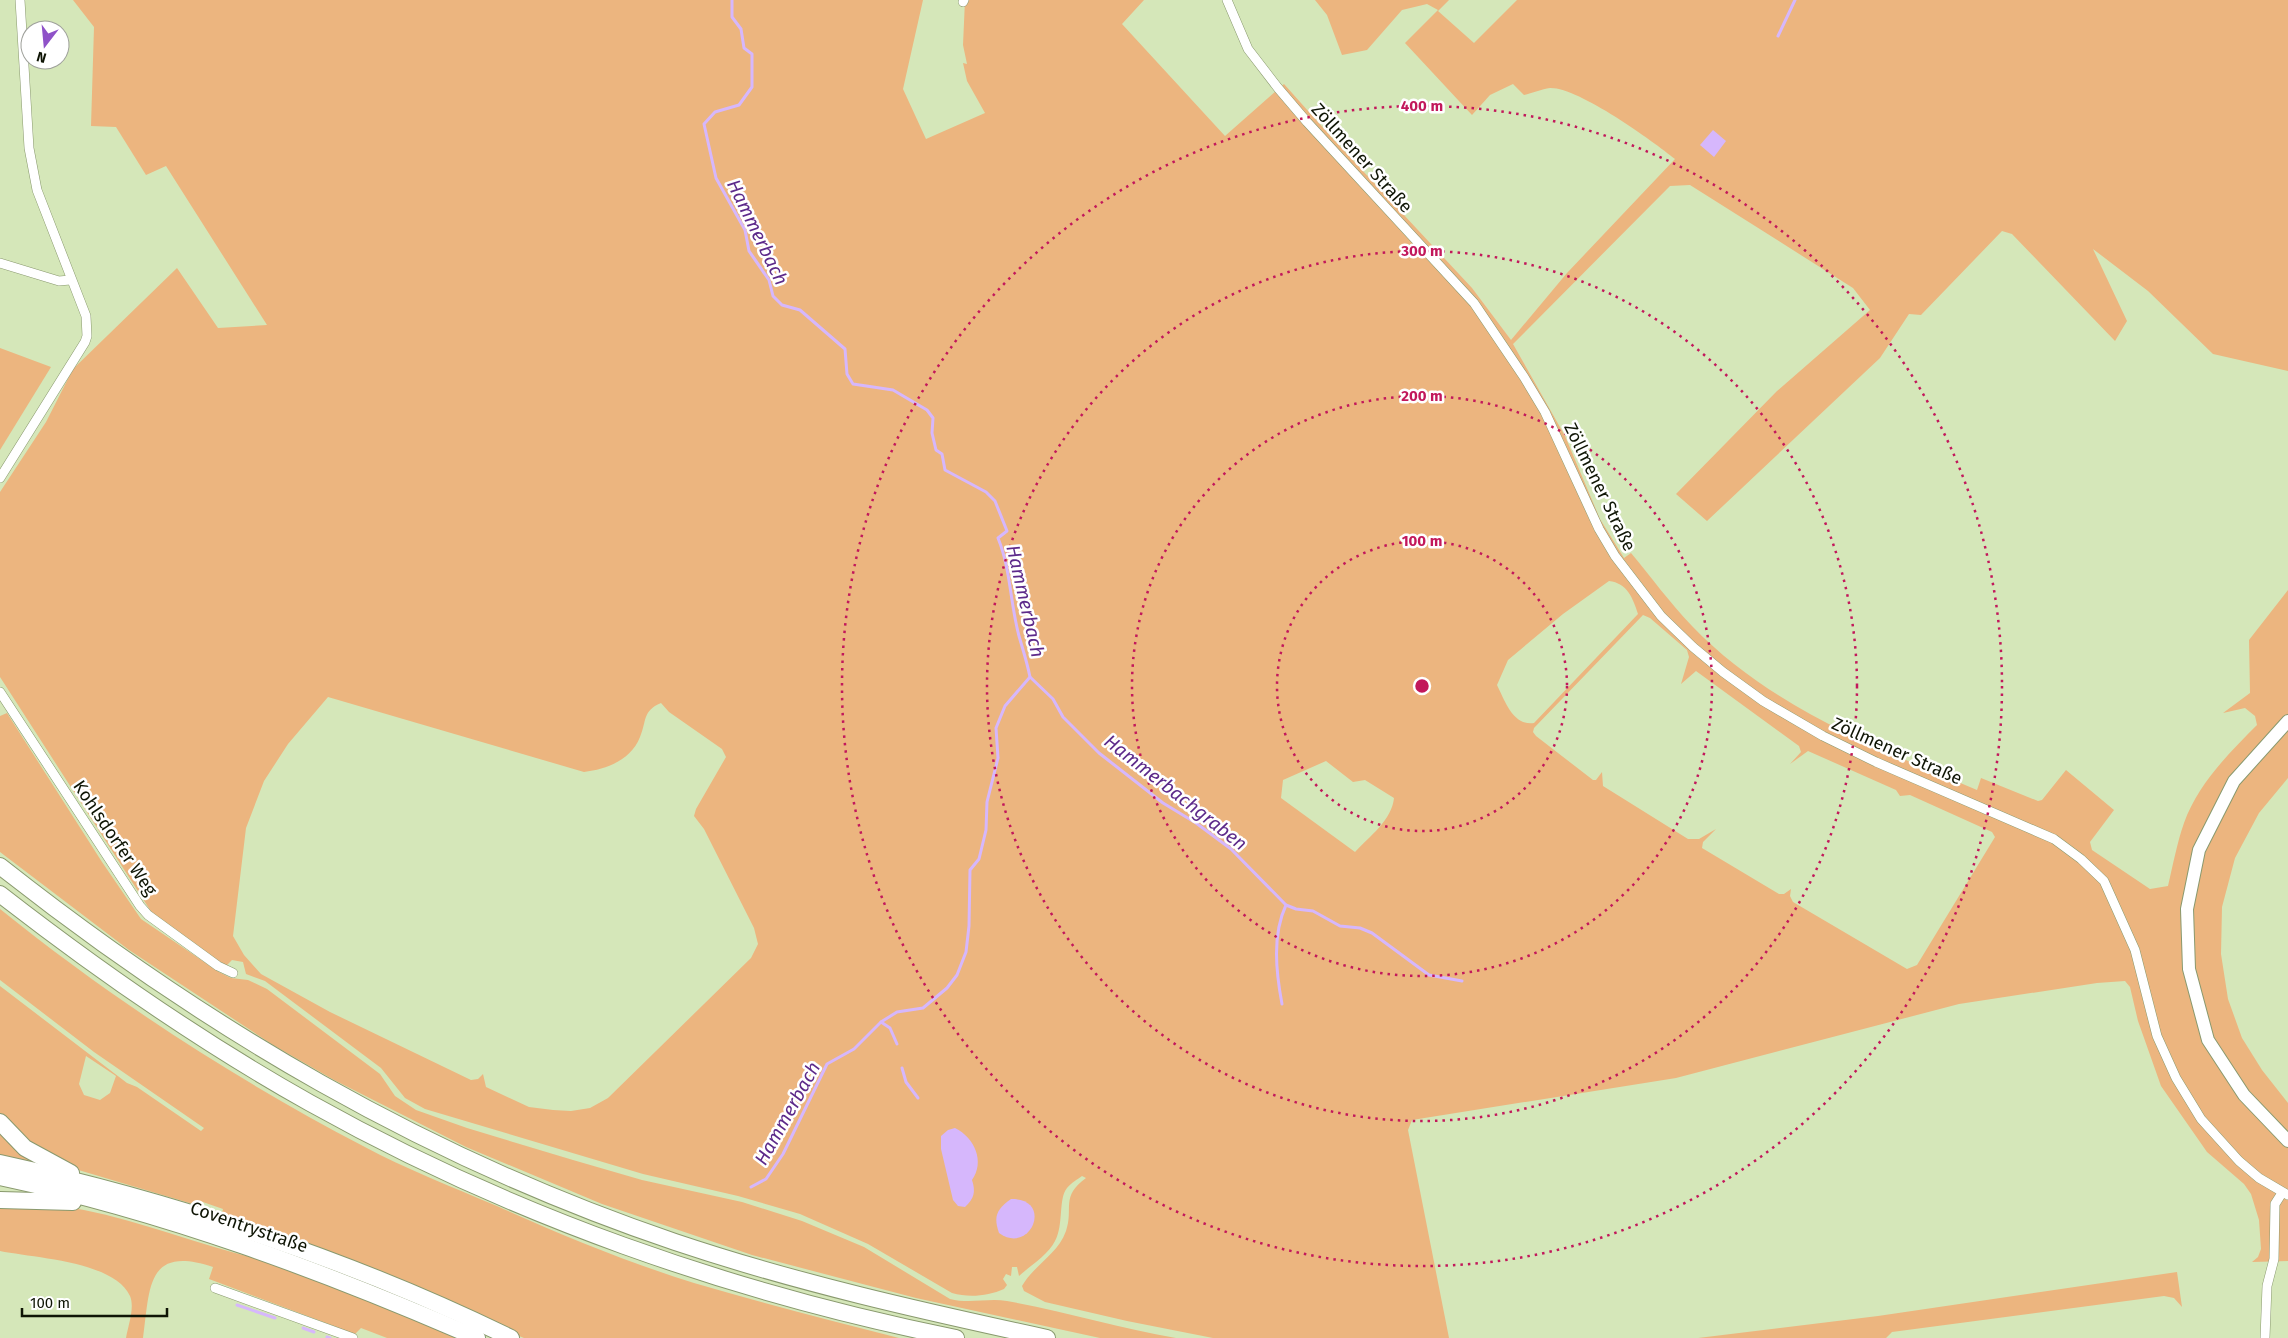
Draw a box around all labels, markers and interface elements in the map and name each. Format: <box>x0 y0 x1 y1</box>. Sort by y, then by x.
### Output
north arrow <box>20 20 70 70</box>
text: N <box>35 48 48 66</box>
text: 400 m <box>1401 97 1443 115</box>
street label: Zöllmener Straße <box>1307 99 1417 217</box>
water label: Hammerbach <box>722 176 793 289</box>
text: 300 m <box>1400 242 1443 260</box>
text: 200 m <box>1401 387 1443 405</box>
street label: Zöllmener Straße <box>1559 419 1641 555</box>
text: 100 m <box>1402 532 1442 550</box>
water label: Hammerbach <box>1001 543 1050 660</box>
centre of rings <box>1413 677 1431 695</box>
street label: Zöllmener Straße <box>1828 712 1966 790</box>
water label: Hammerbachgraben <box>1100 729 1252 855</box>
street label: Kohlsdorfer Weg <box>68 776 162 900</box>
water label: Hammerbach <box>750 1057 825 1169</box>
street label: Coventrystraße <box>187 1197 311 1257</box>
scale bar <box>22 1286 168 1318</box>
text: 100 m <box>30 1294 70 1312</box>

